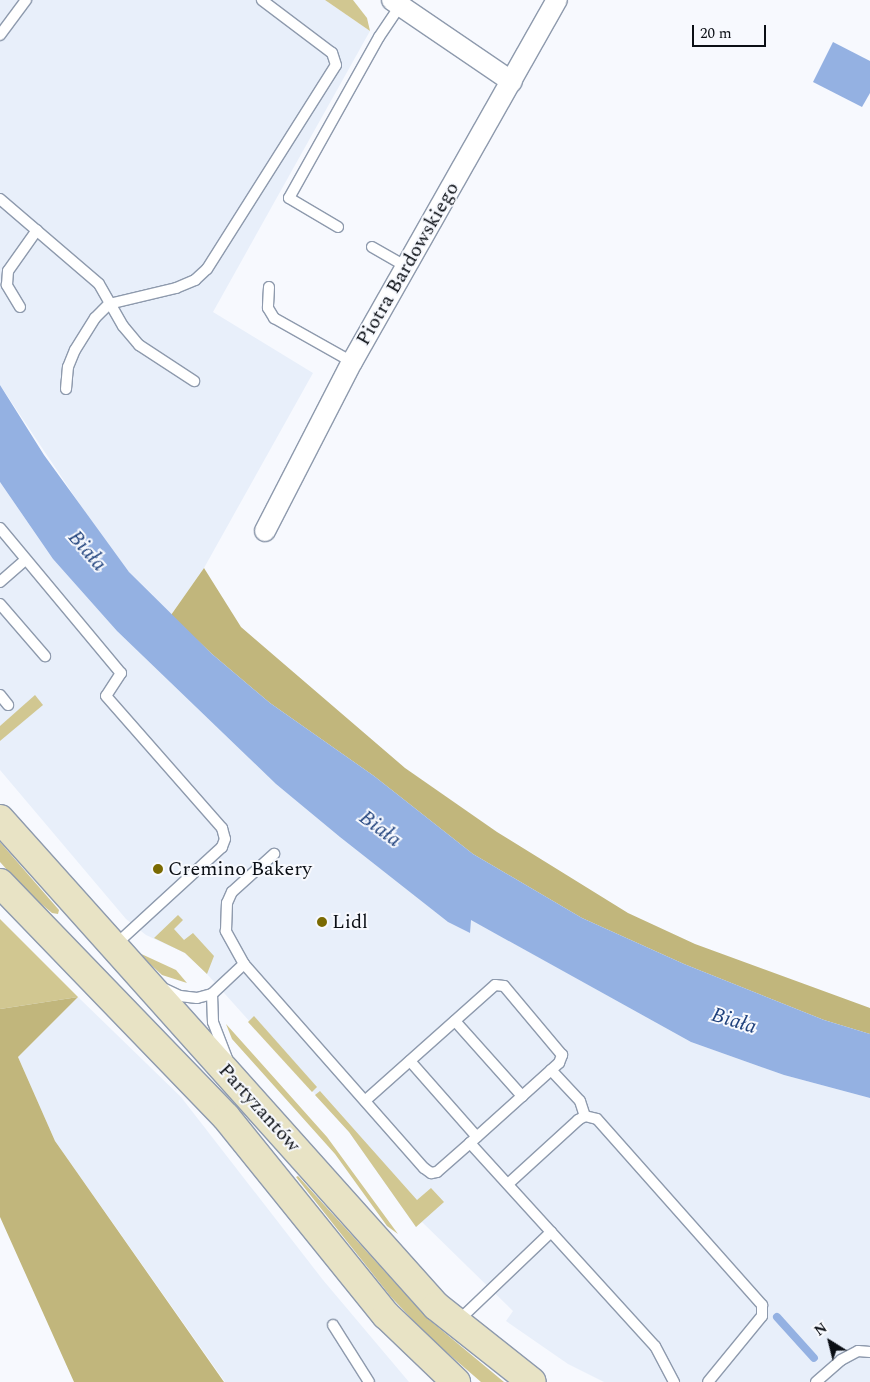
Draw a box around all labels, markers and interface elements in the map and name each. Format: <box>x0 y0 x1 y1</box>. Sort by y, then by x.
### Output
scale bar <box>695 15 769 47</box>
text: 20 m <box>700 22 732 45</box>
street label: Piotra Bardowskiego <box>351 178 465 350</box>
water label: Biała <box>62 525 112 577</box>
water label: Biała <box>354 805 406 853</box>
place label: Cremino Bakery <box>168 857 312 881</box>
marker: Cremino Bakery <box>152 863 164 875</box>
place label: Lidl <box>332 910 368 934</box>
marker: Lidl <box>316 916 328 928</box>
water label: Biała <box>708 1002 760 1040</box>
street label: Partyzantów <box>213 1059 305 1157</box>
north arrow <box>805 1317 855 1367</box>
text: N <box>810 1318 832 1341</box>

